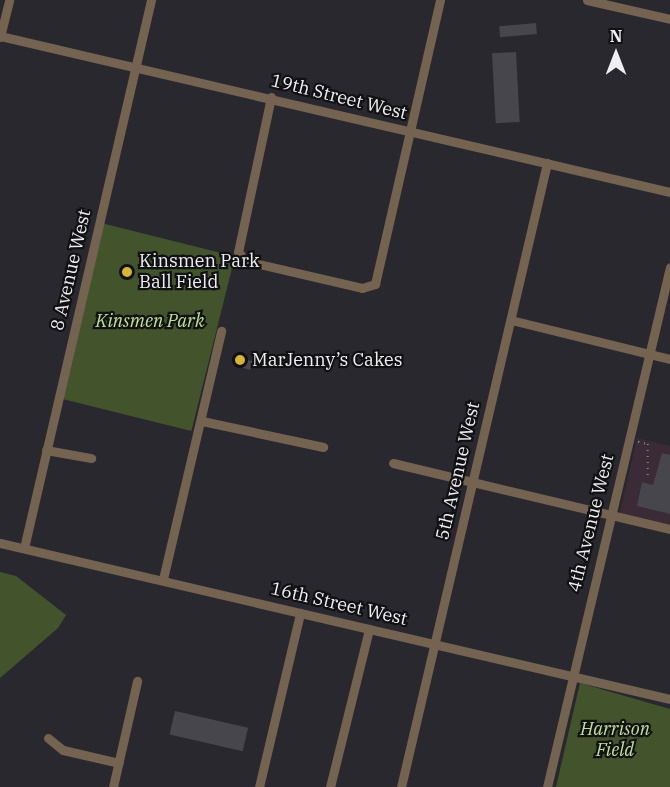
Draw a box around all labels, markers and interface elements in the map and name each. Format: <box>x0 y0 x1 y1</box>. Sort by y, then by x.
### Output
north arrow <box>586 24 646 84</box>
text: N <box>610 26 622 46</box>
street label: 19th Street West <box>269 70 409 124</box>
street label: 8 Avenue West <box>47 207 95 333</box>
place label: Kinsmen Park Ball Field <box>139 251 259 294</box>
marker: Kinsmen Park Ball Field <box>120 265 134 279</box>
park label: Kinsmen Park <box>96 310 204 332</box>
place label: MarJenny’s Cakes <box>252 349 403 371</box>
marker: MarJenny’s Cakes <box>233 353 247 367</box>
street label: 5th Avenue West <box>432 400 484 542</box>
street label: 4th Avenue West <box>563 452 619 594</box>
street label: 16th Street West <box>269 578 409 630</box>
park label: Harrison Field <box>580 719 650 762</box>

